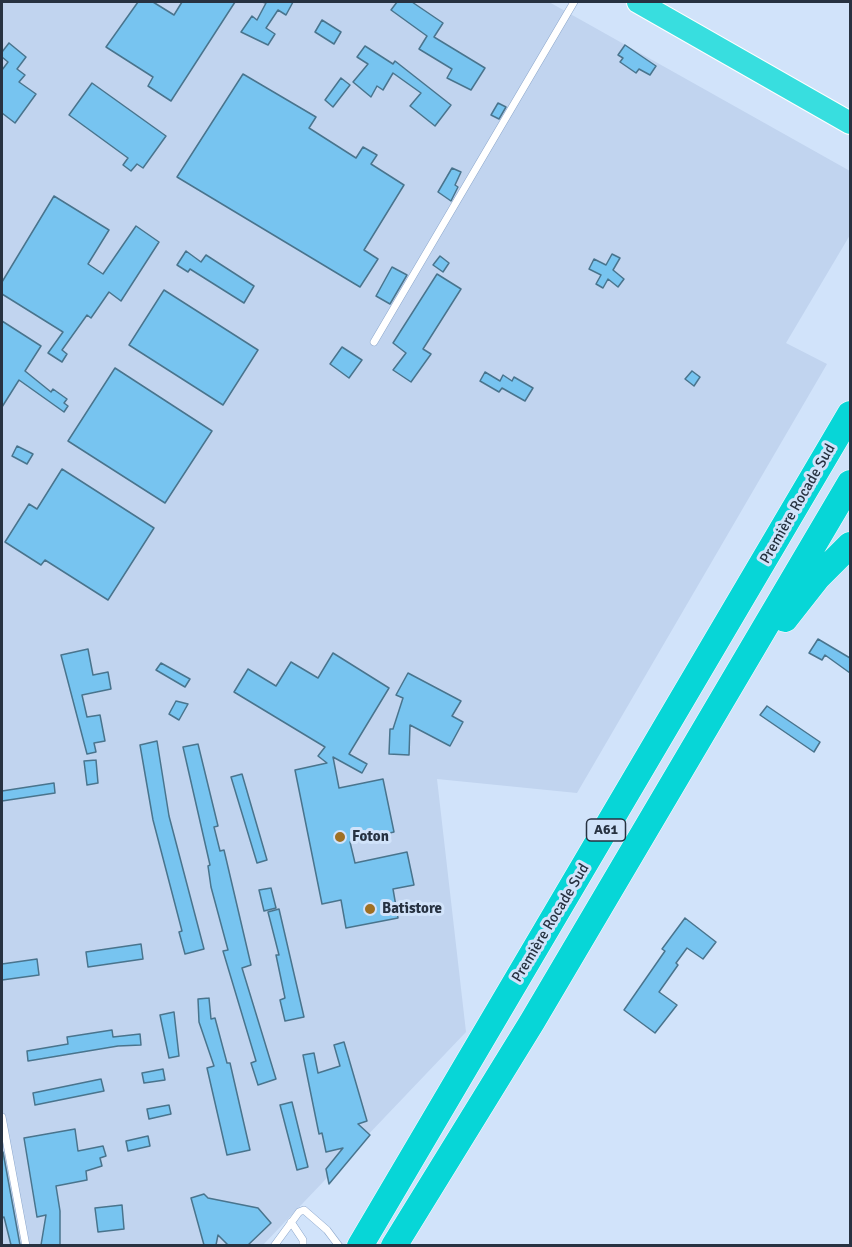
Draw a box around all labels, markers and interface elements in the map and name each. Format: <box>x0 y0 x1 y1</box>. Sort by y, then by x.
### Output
street label: Première Rocade Sud <box>756 441 840 567</box>
road number: A61 <box>586 819 626 841</box>
place label: Foton <box>352 828 389 846</box>
marker: Foton <box>333 830 347 844</box>
street label: Première Rocade Sud <box>509 860 593 986</box>
place label: Batistore <box>382 900 442 918</box>
marker: Batistore <box>363 902 377 916</box>

